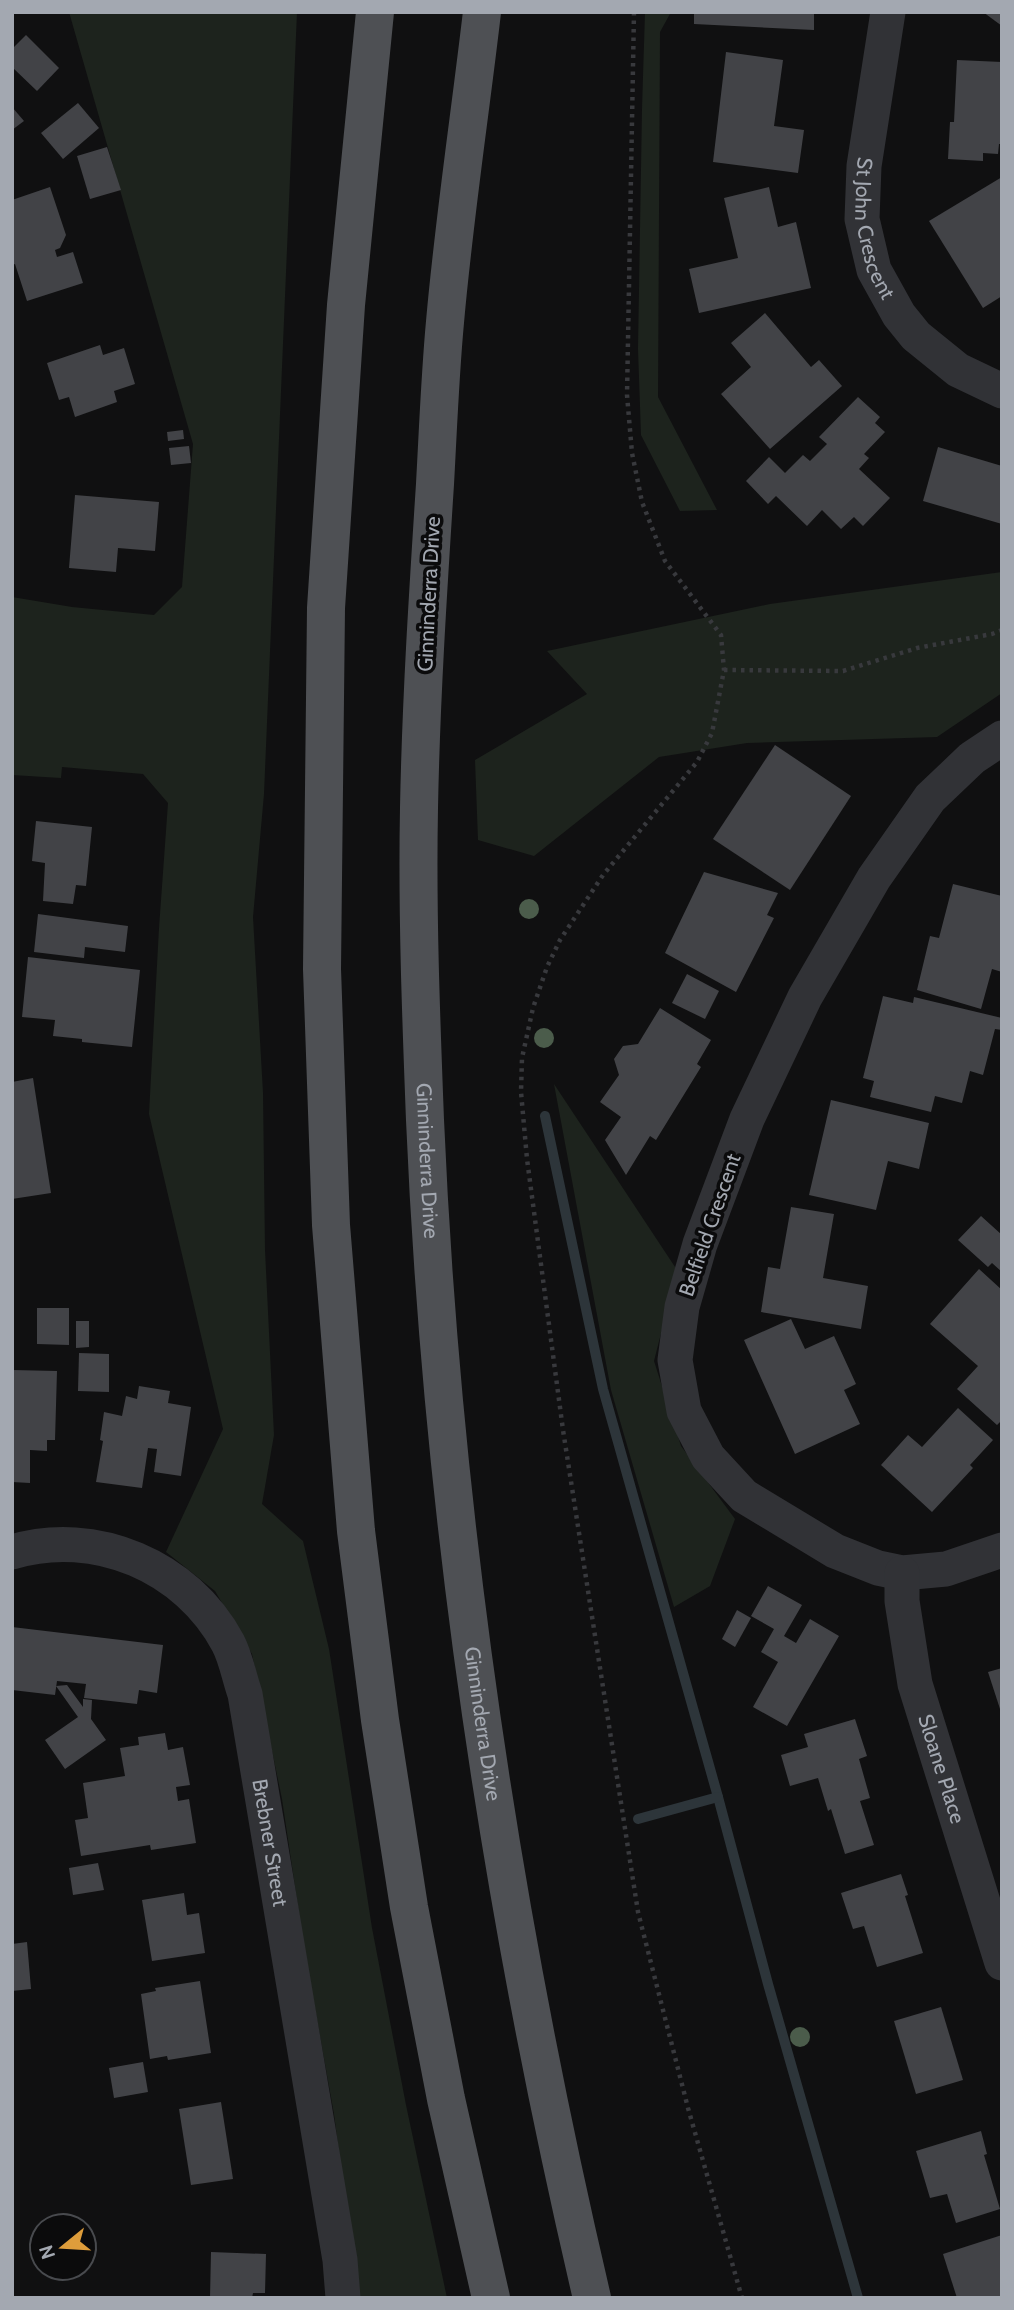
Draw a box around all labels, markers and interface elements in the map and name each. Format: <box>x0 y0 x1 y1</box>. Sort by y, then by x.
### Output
street label: St John Crescent <box>850 156 901 303</box>
street label: Ginninderra Drive <box>412 515 445 672</box>
street label: Ginninderra Drive <box>412 1083 444 1240</box>
street label: Belfield Crescent <box>673 1150 746 1299</box>
street label: Ginninderra Drive <box>460 1645 507 1803</box>
street label: Sloane Place <box>913 1711 971 1827</box>
street label: Brebner Street <box>247 1777 293 1908</box>
north arrow <box>28 2212 98 2282</box>
text: N <box>34 2242 60 2262</box>

